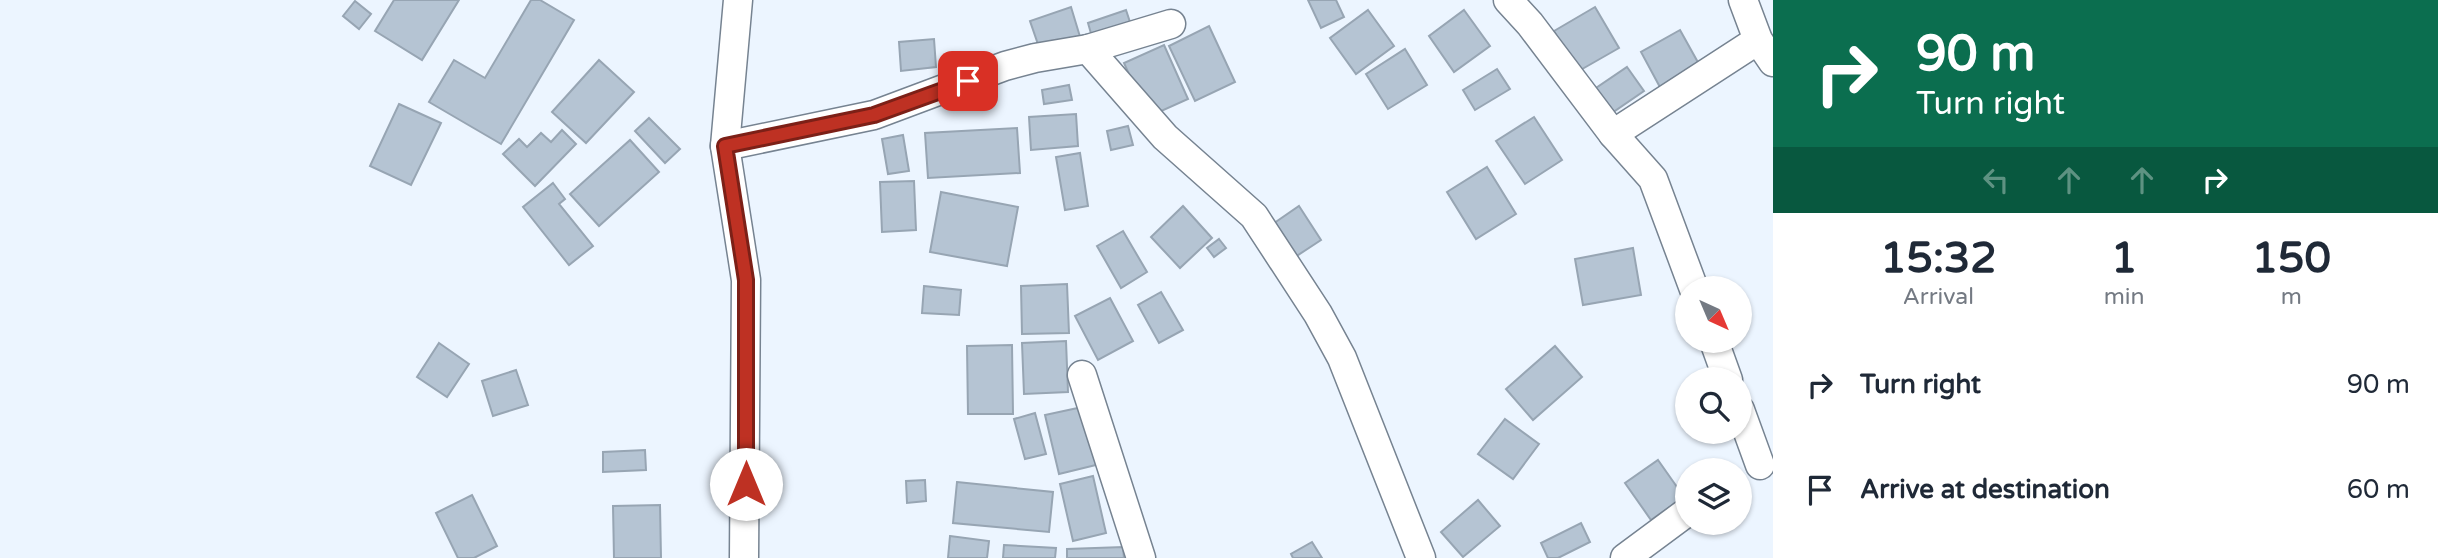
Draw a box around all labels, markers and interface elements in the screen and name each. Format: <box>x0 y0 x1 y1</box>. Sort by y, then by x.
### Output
text: 90 m <box>1916 25 2035 84</box>
icon: right <box>1801 28 1892 119</box>
pin <box>938 51 998 111</box>
icon: arrive <box>949 62 987 100</box>
text: Turn right <box>1916 85 2065 123</box>
icon: left <box>1977 161 2015 199</box>
icon: ahead <box>2050 161 2088 199</box>
icon: ahead <box>2123 161 2161 199</box>
icon: right <box>2196 161 2234 199</box>
text: 15:32 <box>1880 233 1997 284</box>
text: 1 <box>2111 233 2137 284</box>
text: 150 <box>2252 233 2331 284</box>
north arrow <box>1675 276 1752 354</box>
map controls <box>1675 276 1752 535</box>
text: Arrival <box>1903 283 1974 311</box>
text: min <box>2104 283 2145 311</box>
text: m <box>2281 283 2302 311</box>
icon: right <box>1801 366 1839 404</box>
button: search <box>1675 367 1752 444</box>
text: Turn right <box>1860 369 1981 400</box>
text: 90 m <box>2347 369 2410 400</box>
position arrow <box>709 447 783 521</box>
button: layers <box>1675 458 1752 535</box>
icon: arrive <box>1801 471 1839 509</box>
text: Arrive at destination <box>1860 474 2110 505</box>
text: 60 m <box>2347 474 2410 505</box>

